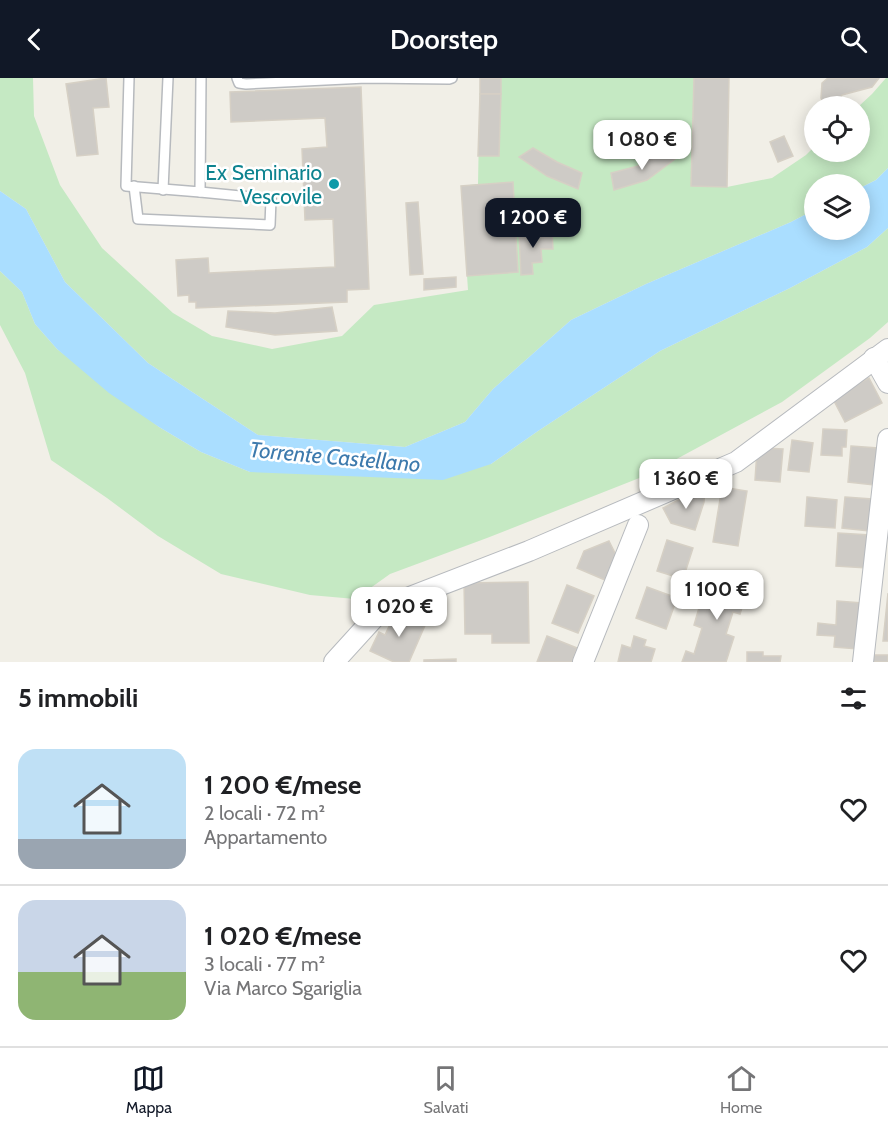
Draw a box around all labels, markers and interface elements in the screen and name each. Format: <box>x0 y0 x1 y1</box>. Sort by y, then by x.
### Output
icon: back <box>18 23 51 56</box>
text: Doorstep <box>390 23 498 56</box>
icon: search <box>837 23 870 56</box>
map controls <box>804 96 870 240</box>
button: locate <box>804 96 870 162</box>
pin: 1 080 € <box>587 120 697 171</box>
text: 1 080 € <box>607 127 677 151</box>
place label: Ex Seminario Vescovile <box>205 160 322 209</box>
button: layers <box>804 174 870 240</box>
marker: Ex Seminario Vescovile <box>327 177 341 191</box>
pin: 1 200 € <box>478 198 588 249</box>
text: 1 200 € <box>499 205 567 229</box>
water label: Torrente Castellano <box>248 436 422 478</box>
pin: 1 360 € <box>631 459 741 510</box>
text: 1 360 € <box>653 466 719 490</box>
pin: 1 100 € <box>662 570 772 621</box>
text: 1 100 € <box>685 577 749 601</box>
pin: 1 020 € <box>344 587 454 638</box>
text: 1 020 € <box>365 594 433 618</box>
text: 5 immobili <box>18 682 138 714</box>
icon: filters <box>837 682 870 715</box>
text: 1 200 €/mese <box>204 769 361 801</box>
icon: home <box>66 773 138 845</box>
icon: heart <box>837 793 870 826</box>
text: 2 locali · 72 m² <box>204 801 325 825</box>
text: Appartamento <box>204 825 327 849</box>
text: 1 020 €/mese <box>204 920 361 952</box>
icon: home <box>66 924 138 996</box>
icon: heart <box>837 944 870 977</box>
text: 3 locali · 77 m² <box>204 952 325 976</box>
text: Via Marco Sgariglia <box>204 976 362 1000</box>
tab: Mappa <box>126 1062 172 1117</box>
tab: Salvati <box>424 1062 468 1117</box>
tab: Home <box>720 1062 762 1117</box>

